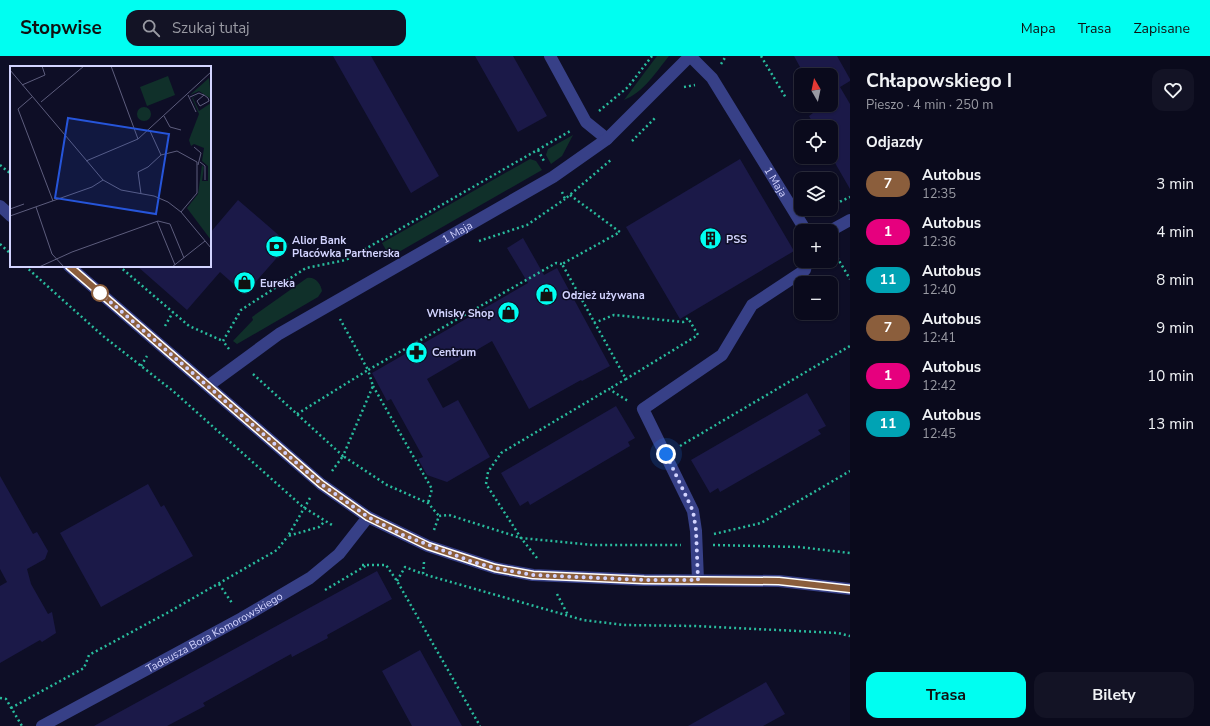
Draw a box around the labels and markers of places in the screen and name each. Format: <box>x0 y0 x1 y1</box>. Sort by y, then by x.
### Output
building icon: PSS <box>697 226 723 252</box>
place label: PSS <box>726 232 747 247</box>
bank icon: Alior Bank Placówka Partnerska <box>264 233 290 259</box>
place label: Alior Bank Placówka Partnerska <box>292 233 400 261</box>
shop icon: Eureka <box>231 270 257 296</box>
place label: Eureka <box>260 276 295 291</box>
shop icon: Odzież używana <box>533 282 559 308</box>
unlabelled marker <box>91 284 109 302</box>
place label: Odzież używana <box>562 288 645 303</box>
shop icon: Whisky Shop <box>496 300 522 326</box>
place label: Whisky Shop <box>426 306 494 321</box>
pharmacy icon: Centrum <box>404 339 430 365</box>
place label: Centrum <box>432 345 476 360</box>

